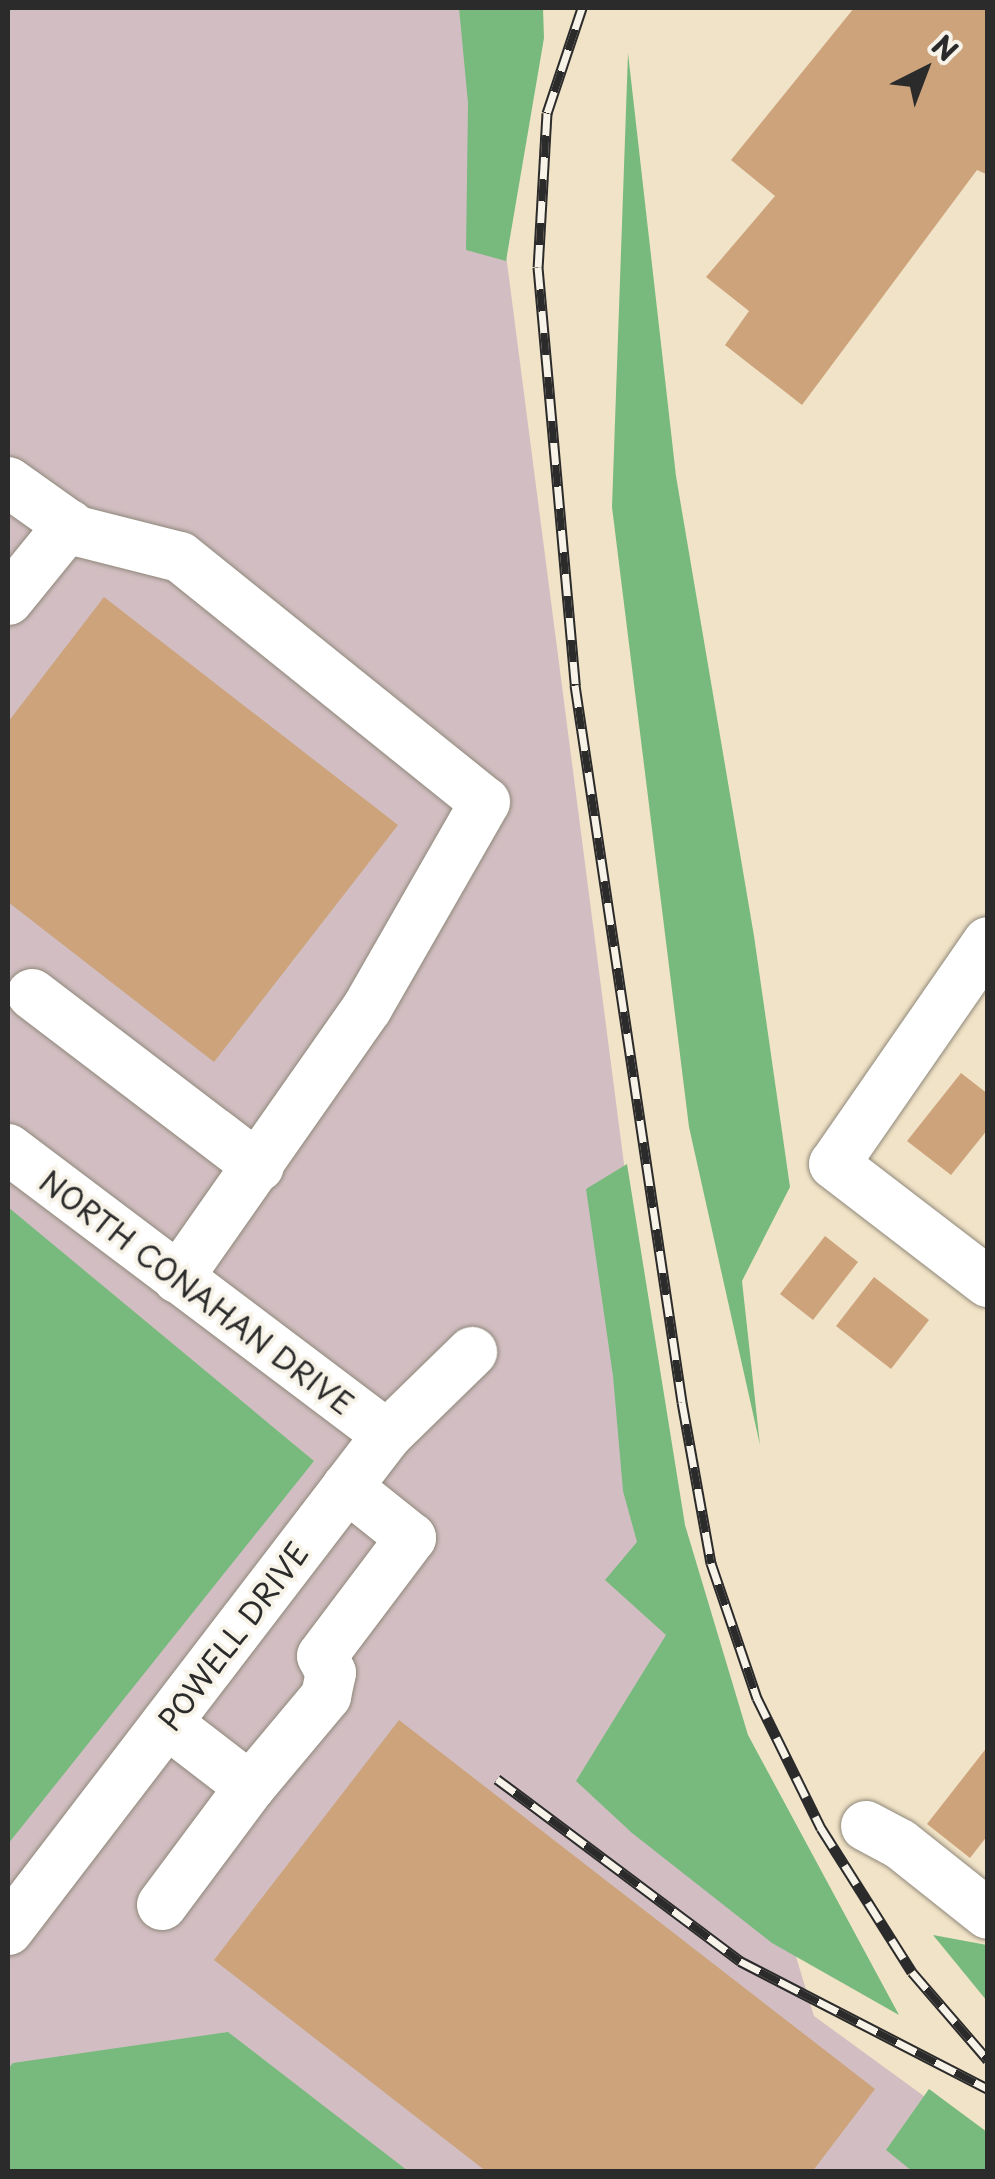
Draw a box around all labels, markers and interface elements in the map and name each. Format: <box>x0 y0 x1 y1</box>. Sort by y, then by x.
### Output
north arrow <box>875 20 975 120</box>
text: N <box>923 24 968 71</box>
street label: NORTH CONAHAN DRIVE <box>32 1162 362 1422</box>
street label: POWELL DRIVE <box>151 1535 315 1737</box>

